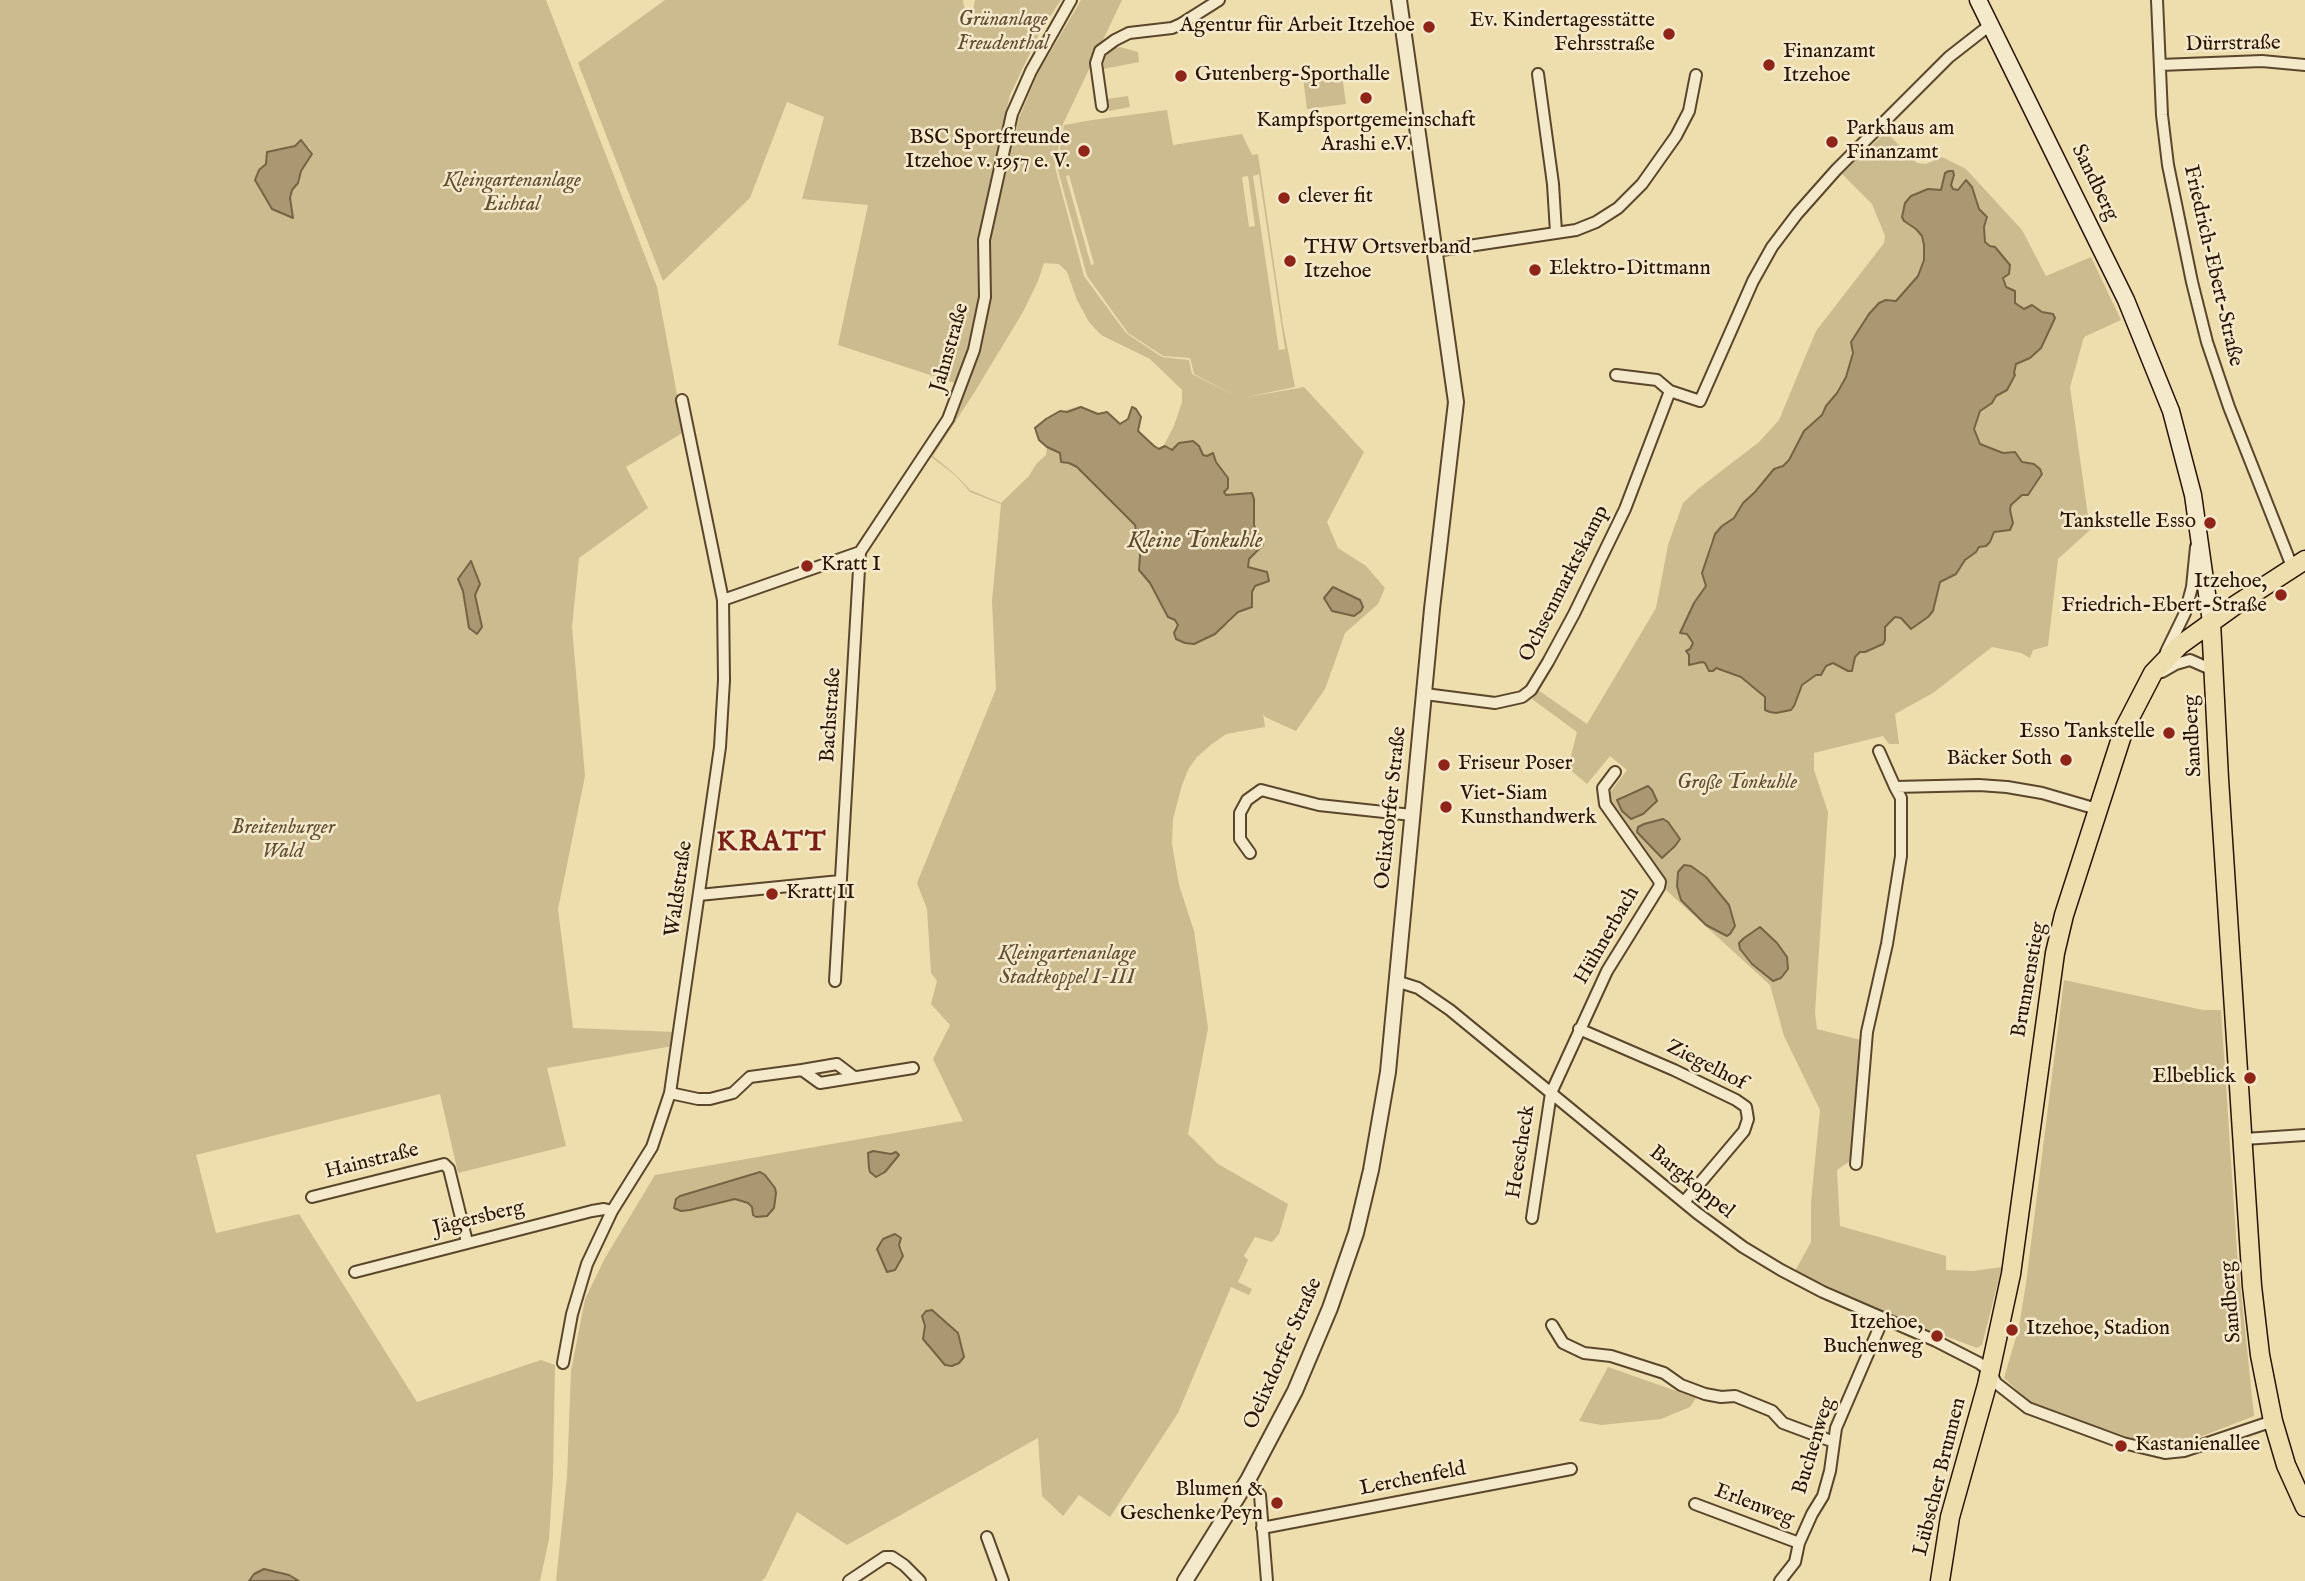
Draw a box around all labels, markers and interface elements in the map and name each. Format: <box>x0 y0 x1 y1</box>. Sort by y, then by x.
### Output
park label: Grünanlage Freudenthal <box>957 8 1049 58</box>
place label: Ev. Kindertagesstätte Fehrsstraße <box>1470 9 1655 59</box>
place label: Agentur für Arbeit Itzehoe <box>1180 14 1415 40</box>
marker: Agentur für Arbeit Itzehoe <box>1421 19 1437 35</box>
marker: Ev. Kindertagesstätte Fehrsstraße <box>1661 26 1677 42</box>
street label: Dürrstraße <box>2185 32 2281 58</box>
place label: Finanzamt Itzehoe <box>1783 40 1876 90</box>
marker: Finanzamt Itzehoe <box>1761 57 1777 73</box>
place label: Gutenberg-Sporthalle <box>1195 63 1390 89</box>
marker: Gutenberg-Sporthalle <box>1173 68 1189 84</box>
marker: Kampfsportgemeinschaft Arashi e.V. <box>1358 90 1374 106</box>
place label: Kampfsportgemeinschaft Arashi e.V. <box>1256 109 1476 159</box>
place label: Parkhaus am Finanzamt <box>1846 117 1954 167</box>
place label: BSC Sportfreunde Itzehoe v. 1957 e. V. <box>905 126 1070 176</box>
marker: Parkhaus am Finanzamt <box>1824 134 1840 150</box>
street label: Sandberg <box>2065 141 2123 225</box>
marker: BSC Sportfreunde Itzehoe v. 1957 e. V. <box>1076 143 1092 159</box>
street label: Friedrich-Ebert-Straße <box>2177 163 2247 369</box>
park label: Kleingartenanlage Eichtal <box>443 169 581 219</box>
place label: clever fit <box>1298 185 1373 211</box>
marker: clever fit <box>1276 190 1292 206</box>
place label: THW Ortsverband Itzehoe <box>1304 236 1471 286</box>
marker: THW Ortsverband Itzehoe <box>1282 253 1298 269</box>
place label: Elektro-Dittmann <box>1549 257 1711 283</box>
marker: Elektro-Dittmann <box>1527 262 1543 278</box>
street label: Jahnstraße <box>926 301 976 395</box>
street label: Ochsenmarktskamp <box>1515 501 1615 667</box>
place label: Tankstelle Esso <box>2060 510 2196 536</box>
marker: Tankstelle Esso <box>2202 515 2218 531</box>
water label: Kleine Tonkuhle <box>1127 528 1263 556</box>
place label: Kratt I <box>821 553 881 579</box>
marker: Kratt I <box>799 558 815 574</box>
place label: Itzehoe, Friedrich-Ebert-Straße <box>2061 570 2267 620</box>
marker: Itzehoe, Friedrich-Ebert-Straße <box>2273 587 2289 603</box>
street label: Bachstraße <box>816 667 848 763</box>
street label: Sandberg <box>2179 694 2209 778</box>
place label: Esso Tankstelle <box>2019 720 2155 746</box>
street label: Oelixdorfer Straße <box>1371 725 1413 891</box>
marker: Esso Tankstelle <box>2161 725 2177 741</box>
place label: Bäcker Soth <box>1947 747 2052 773</box>
place label: Friseur Poser <box>1458 752 1572 778</box>
marker: Bäcker Soth <box>2058 752 2074 768</box>
marker: Friseur Poser <box>1436 757 1452 773</box>
park label: Große Tonkuhle <box>1677 771 1797 797</box>
place label: Viet-Siam Kunsthandwerk <box>1460 782 1596 832</box>
marker: Viet-Siam Kunsthandwerk <box>1438 799 1454 815</box>
park label: Breitenburger Wald <box>231 816 335 866</box>
district label: KRATT <box>717 827 827 861</box>
street label: Waldstraße <box>661 839 699 939</box>
place label: Kratt II <box>786 881 855 907</box>
street label: Hühnerbach <box>1570 883 1646 989</box>
marker: Kratt II <box>764 886 780 902</box>
street label: Brunnenstieg <box>2007 920 2053 1040</box>
park label: Kleingartenanlage Stadtkoppel I-III <box>998 942 1136 992</box>
street label: Ziegelhof <box>1662 1035 1750 1097</box>
place label: Elbeblick <box>2152 1065 2236 1091</box>
marker: Elbeblick <box>2242 1070 2258 1086</box>
street label: Heescheck <box>1502 1103 1542 1201</box>
street label: Hainstraße <box>322 1138 422 1186</box>
street label: Bargkoppel <box>1643 1141 1739 1225</box>
street label: Jägersberg <box>431 1196 527 1242</box>
street label: Sandberg <box>2216 1260 2248 1344</box>
street label: Oelixdorfer Straße <box>1239 1274 1329 1434</box>
place label: Itzehoe, Buchenweg <box>1823 1311 1923 1361</box>
place label: Itzehoe, Stadion <box>2026 1317 2170 1343</box>
marker: Itzehoe, Stadion <box>2004 1322 2020 1338</box>
marker: Itzehoe, Buchenweg <box>1929 1328 1945 1344</box>
street label: Buchenweg <box>1788 1394 1842 1498</box>
street label: Lübscher Brunnen <box>1909 1395 1973 1559</box>
place label: Kastanienallee <box>2135 1433 2260 1459</box>
marker: Kastanienallee <box>2113 1438 2129 1454</box>
street label: Lerchenfeld <box>1358 1457 1468 1503</box>
place label: Blumen & Geschenke Peyn <box>1120 1478 1263 1528</box>
street label: Erlenweg <box>1711 1479 1797 1533</box>
marker: Blumen & Geschenke Peyn <box>1269 1495 1285 1511</box>

